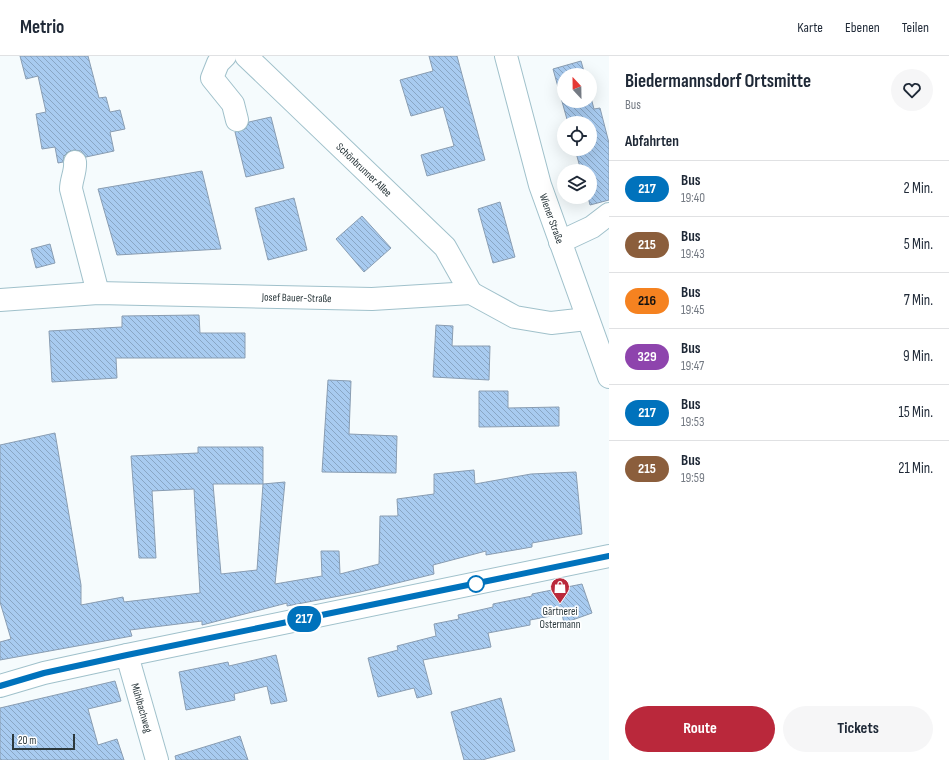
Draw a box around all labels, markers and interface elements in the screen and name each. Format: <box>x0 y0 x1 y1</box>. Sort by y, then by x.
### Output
text: Metrio <box>20 16 64 39</box>
text: Karte <box>797 19 823 36</box>
text: Ebenen <box>845 19 880 36</box>
text: Teilen <box>902 19 929 36</box>
north arrow <box>557 68 597 108</box>
map controls <box>557 68 597 204</box>
button: heart <box>891 69 933 111</box>
text: Biedermannsdorf Ortsmitte <box>625 70 811 93</box>
text: Bus <box>625 97 641 113</box>
button: locate <box>557 116 597 156</box>
text: Abfahrten <box>625 132 679 151</box>
street label: Schönbrunner Allee <box>334 140 395 199</box>
button: layers <box>557 164 597 204</box>
text: Bus <box>681 171 700 190</box>
text: 2 Min. <box>903 179 933 198</box>
text: 217 <box>638 180 656 197</box>
text: 19:40 <box>681 190 705 206</box>
street label: Wiener Straße <box>537 192 567 245</box>
text: Bus <box>681 227 700 246</box>
text: 5 Min. <box>904 235 933 254</box>
text: 215 <box>638 236 656 253</box>
text: 19:43 <box>681 246 705 262</box>
text: Bus <box>681 283 700 302</box>
street label: Josef Bauer-Straße <box>261 290 332 305</box>
text: 7 Min. <box>904 291 933 310</box>
text: 216 <box>638 292 656 309</box>
text: 19:45 <box>681 302 704 318</box>
text: Bus <box>681 339 700 358</box>
text: 9 Min. <box>903 347 933 366</box>
text: 329 <box>637 348 657 365</box>
text: 19:47 <box>681 358 704 374</box>
text: Bus <box>681 395 700 414</box>
text: 15 Min. <box>898 403 933 422</box>
text: 217 <box>638 404 656 421</box>
text: 19:53 <box>681 414 704 430</box>
text: Bus <box>681 451 700 470</box>
text: 21 Min. <box>898 459 933 478</box>
text: 215 <box>638 460 656 477</box>
text: 19:59 <box>681 470 705 486</box>
unlabelled marker <box>467 575 485 593</box>
shop icon: Gärtnerei Ostermann <box>549 576 571 604</box>
place label: Gärtnerei Ostermann <box>540 605 581 631</box>
line badge: 217 <box>281 606 327 632</box>
text: 217 <box>295 610 313 627</box>
street label: Mühlbachweg <box>129 682 156 735</box>
button: Route <box>625 706 775 752</box>
button: Tickets <box>783 706 933 752</box>
scale bar <box>12 732 75 751</box>
text: 20 m <box>18 734 36 747</box>

